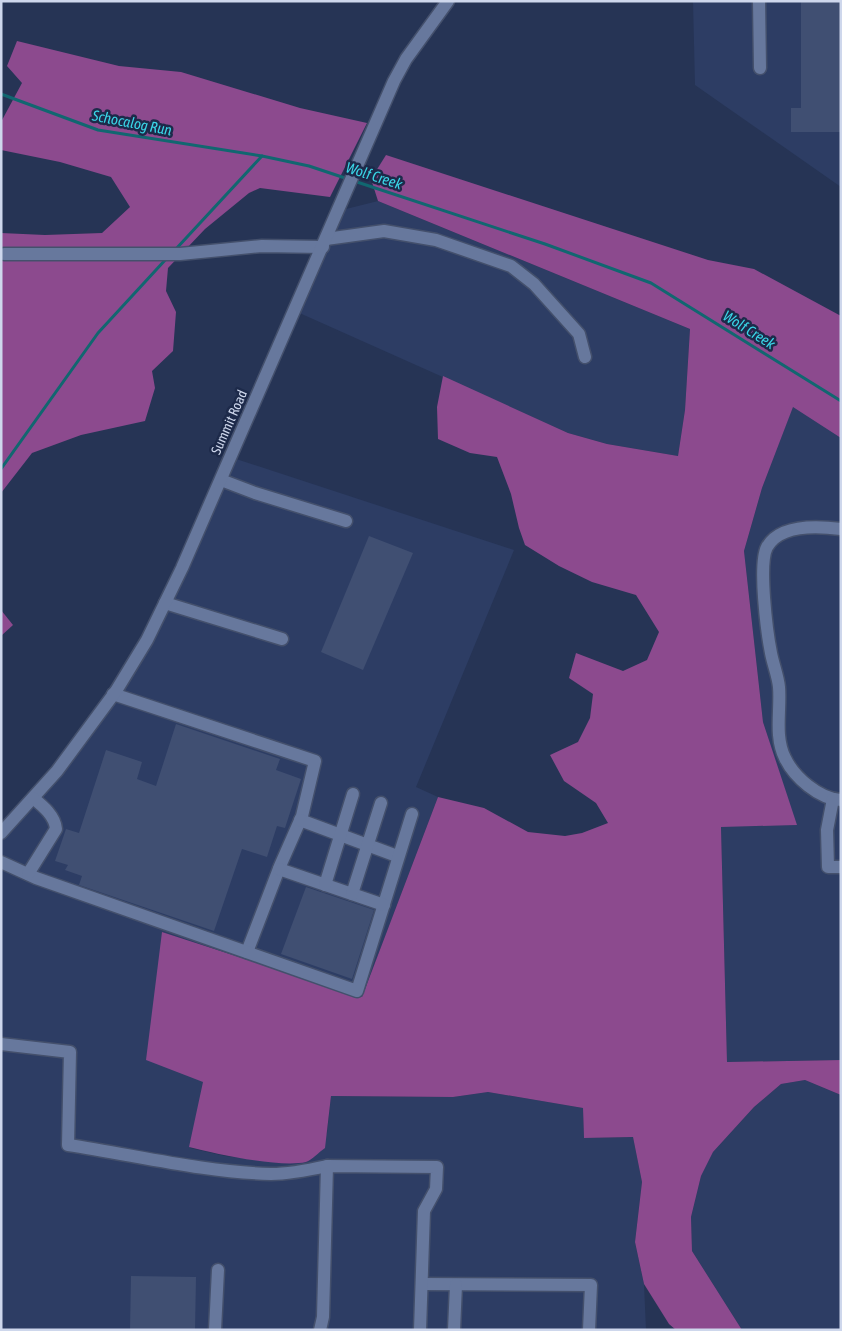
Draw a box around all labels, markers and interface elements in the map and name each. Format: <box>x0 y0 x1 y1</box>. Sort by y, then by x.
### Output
water label: Schocalog Run <box>90 106 173 139</box>
water label: Wolf Creek <box>344 158 405 193</box>
water label: Wolf Creek <box>720 307 779 352</box>
street label: Summit Road <box>208 387 250 457</box>

